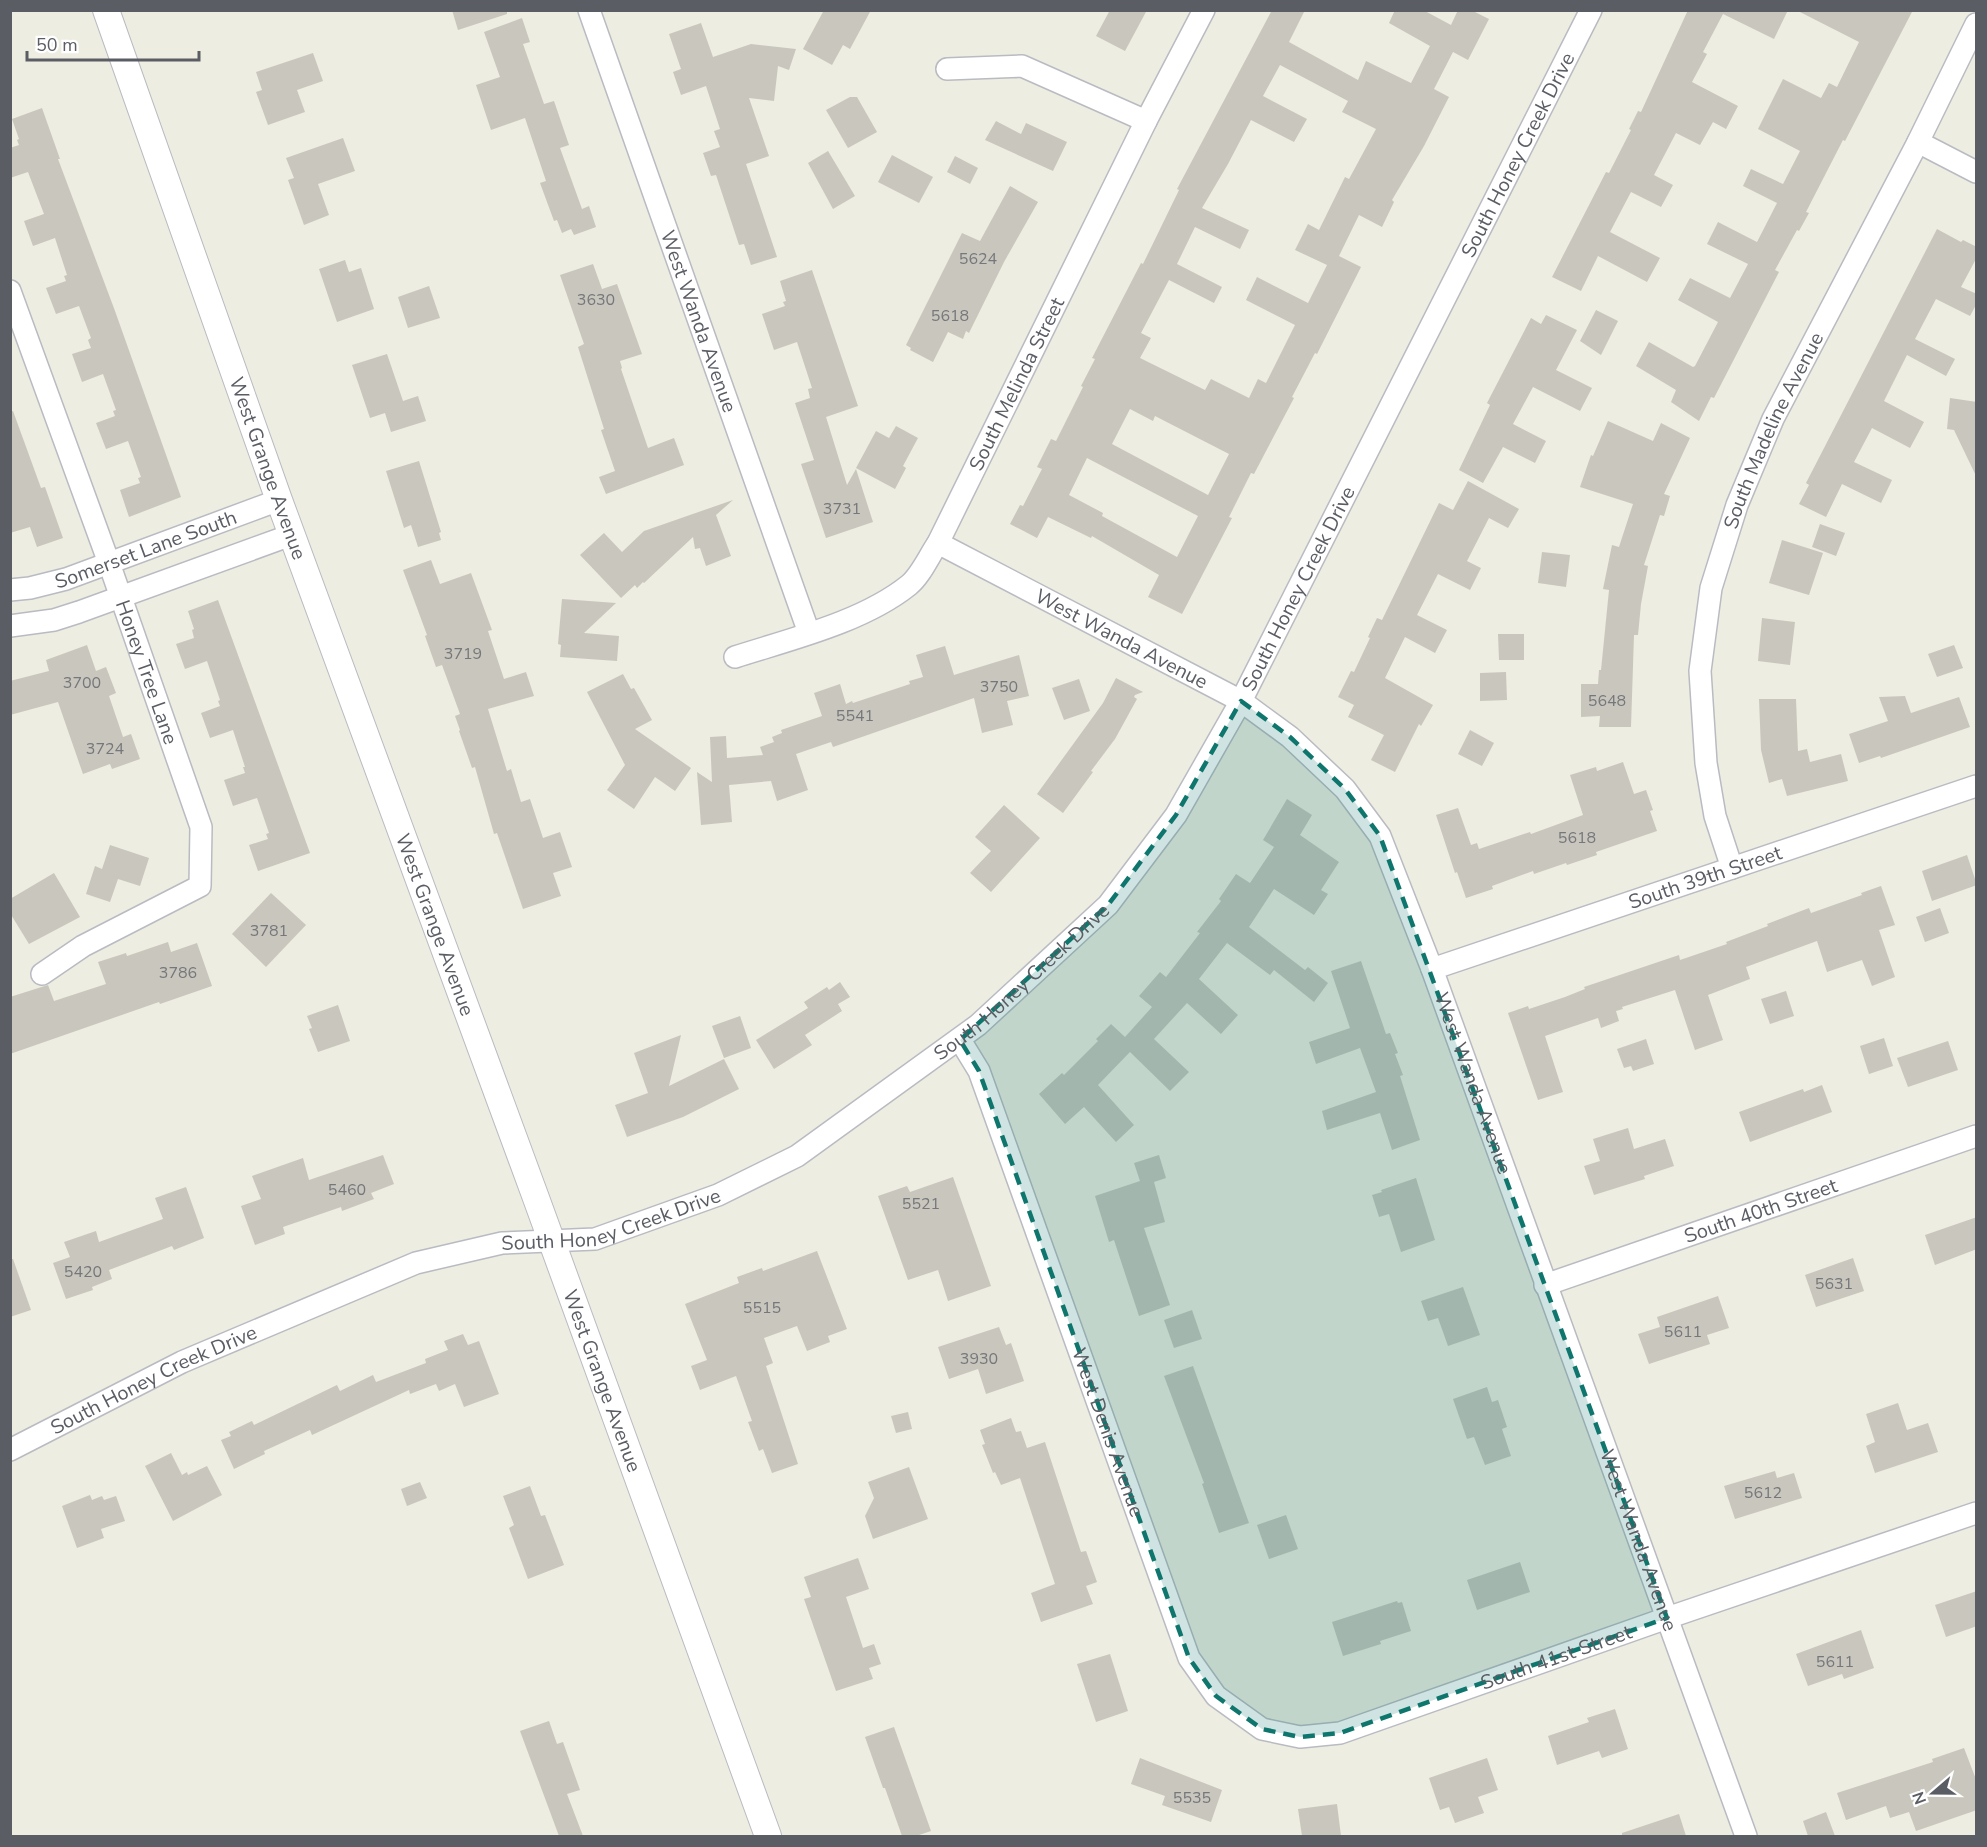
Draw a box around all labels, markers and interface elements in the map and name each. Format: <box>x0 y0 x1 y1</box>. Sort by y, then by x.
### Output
scale bar <box>27 24 200 62</box>
text: 50 m <box>36 33 78 57</box>
street label: South Honey Creek Drive <box>1455 48 1581 262</box>
street label: West Wanda Avenue <box>654 227 743 416</box>
house number: 5624 <box>959 248 998 270</box>
house number: 3630 <box>577 289 615 311</box>
street label: South Melinda Street <box>963 292 1071 475</box>
house number: 5618 <box>931 305 969 327</box>
street label: South Madeline Avenue <box>1717 328 1830 532</box>
street label: West Grange Avenue <box>223 373 313 564</box>
street label: South Honey Creek Drive <box>1235 482 1362 696</box>
house number: 3731 <box>823 498 861 520</box>
street label: Somerset Lane South <box>52 504 241 595</box>
street label: West Wanda Avenue <box>1030 583 1212 695</box>
street label: Honey Tree Lane <box>109 596 184 748</box>
house number: 3719 <box>444 643 482 665</box>
house number: 3700 <box>63 672 101 694</box>
house number: 3750 <box>980 676 1018 698</box>
house number: 5648 <box>1588 690 1626 712</box>
house number: 5541 <box>836 705 874 727</box>
house number: 3724 <box>86 738 125 760</box>
house number: 5618 <box>1558 827 1596 849</box>
street label: West Grange Avenue <box>389 830 481 1020</box>
street label: South 39th Street <box>1625 839 1786 916</box>
street label: South Honey Creek Drive <box>928 897 1116 1067</box>
house number: 3781 <box>250 920 288 942</box>
house number: 3786 <box>159 962 197 984</box>
street label: West Wanda Avenue <box>1428 989 1518 1178</box>
street label: South 40th Street <box>1680 1172 1842 1250</box>
house number: 5460 <box>328 1179 366 1201</box>
street label: South Honey Creek Drive <box>501 1182 724 1257</box>
house number: 5521 <box>902 1193 940 1215</box>
house number: 5420 <box>64 1261 102 1283</box>
house number: 5631 <box>1815 1273 1853 1295</box>
street label: West Grange Avenue <box>556 1286 648 1476</box>
house number: 5515 <box>743 1297 781 1319</box>
street label: South Honey Creek Drive <box>46 1319 261 1441</box>
house number: 5611 <box>1664 1321 1702 1343</box>
street label: West Denis Avenue <box>1065 1344 1150 1521</box>
house number: 3930 <box>960 1348 998 1370</box>
street label: West Wanda Avenue <box>1593 1446 1684 1635</box>
house number: 5612 <box>1744 1482 1782 1504</box>
street label: South 41st Street <box>1477 1618 1636 1697</box>
house number: 5611 <box>1816 1651 1854 1673</box>
north arrow <box>1903 1763 1963 1823</box>
house number: 5535 <box>1173 1787 1211 1809</box>
text: N <box>1907 1788 1932 1807</box>

